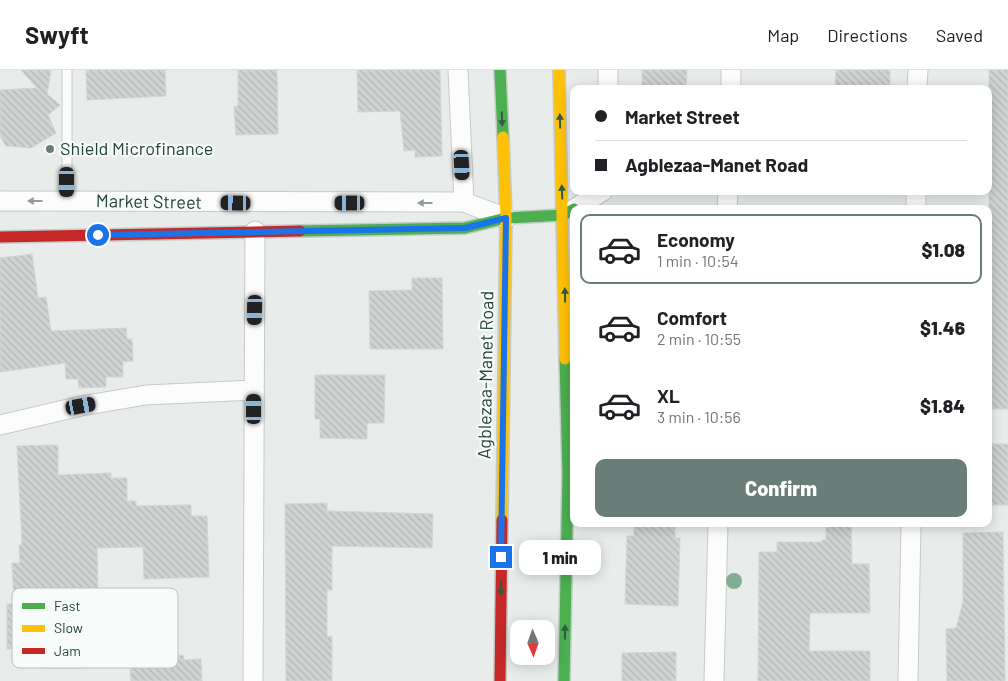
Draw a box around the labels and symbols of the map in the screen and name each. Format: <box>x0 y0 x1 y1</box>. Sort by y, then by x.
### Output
one-way arrow <box>498 111 506 127</box>
one-way arrow <box>556 112 564 128</box>
place label: Shield Microfinance <box>60 137 213 159</box>
marker: Shield Microfinance <box>44 143 56 155</box>
car <box>453 150 470 180</box>
car <box>59 167 74 197</box>
one-way arrow <box>558 184 566 200</box>
street label: Market Street <box>96 189 202 213</box>
car <box>220 195 251 211</box>
car <box>335 196 365 211</box>
one-way arrow <box>27 197 43 205</box>
one-way arrow <box>417 199 433 207</box>
route start <box>87 224 109 246</box>
one-way arrow <box>560 287 568 303</box>
street label: Agblezaa-Manet Road <box>473 291 497 459</box>
car <box>247 295 262 325</box>
car <box>246 394 261 424</box>
car <box>64 396 97 416</box>
callout: 1 min <box>518 540 601 574</box>
route end <box>490 546 512 568</box>
one-way arrow <box>497 580 505 596</box>
legend <box>12 588 178 668</box>
text: Fast <box>54 597 80 614</box>
text: Slow <box>54 619 83 636</box>
north arrow <box>510 620 555 665</box>
one-way arrow <box>561 624 569 640</box>
text: Jam <box>54 642 81 659</box>

